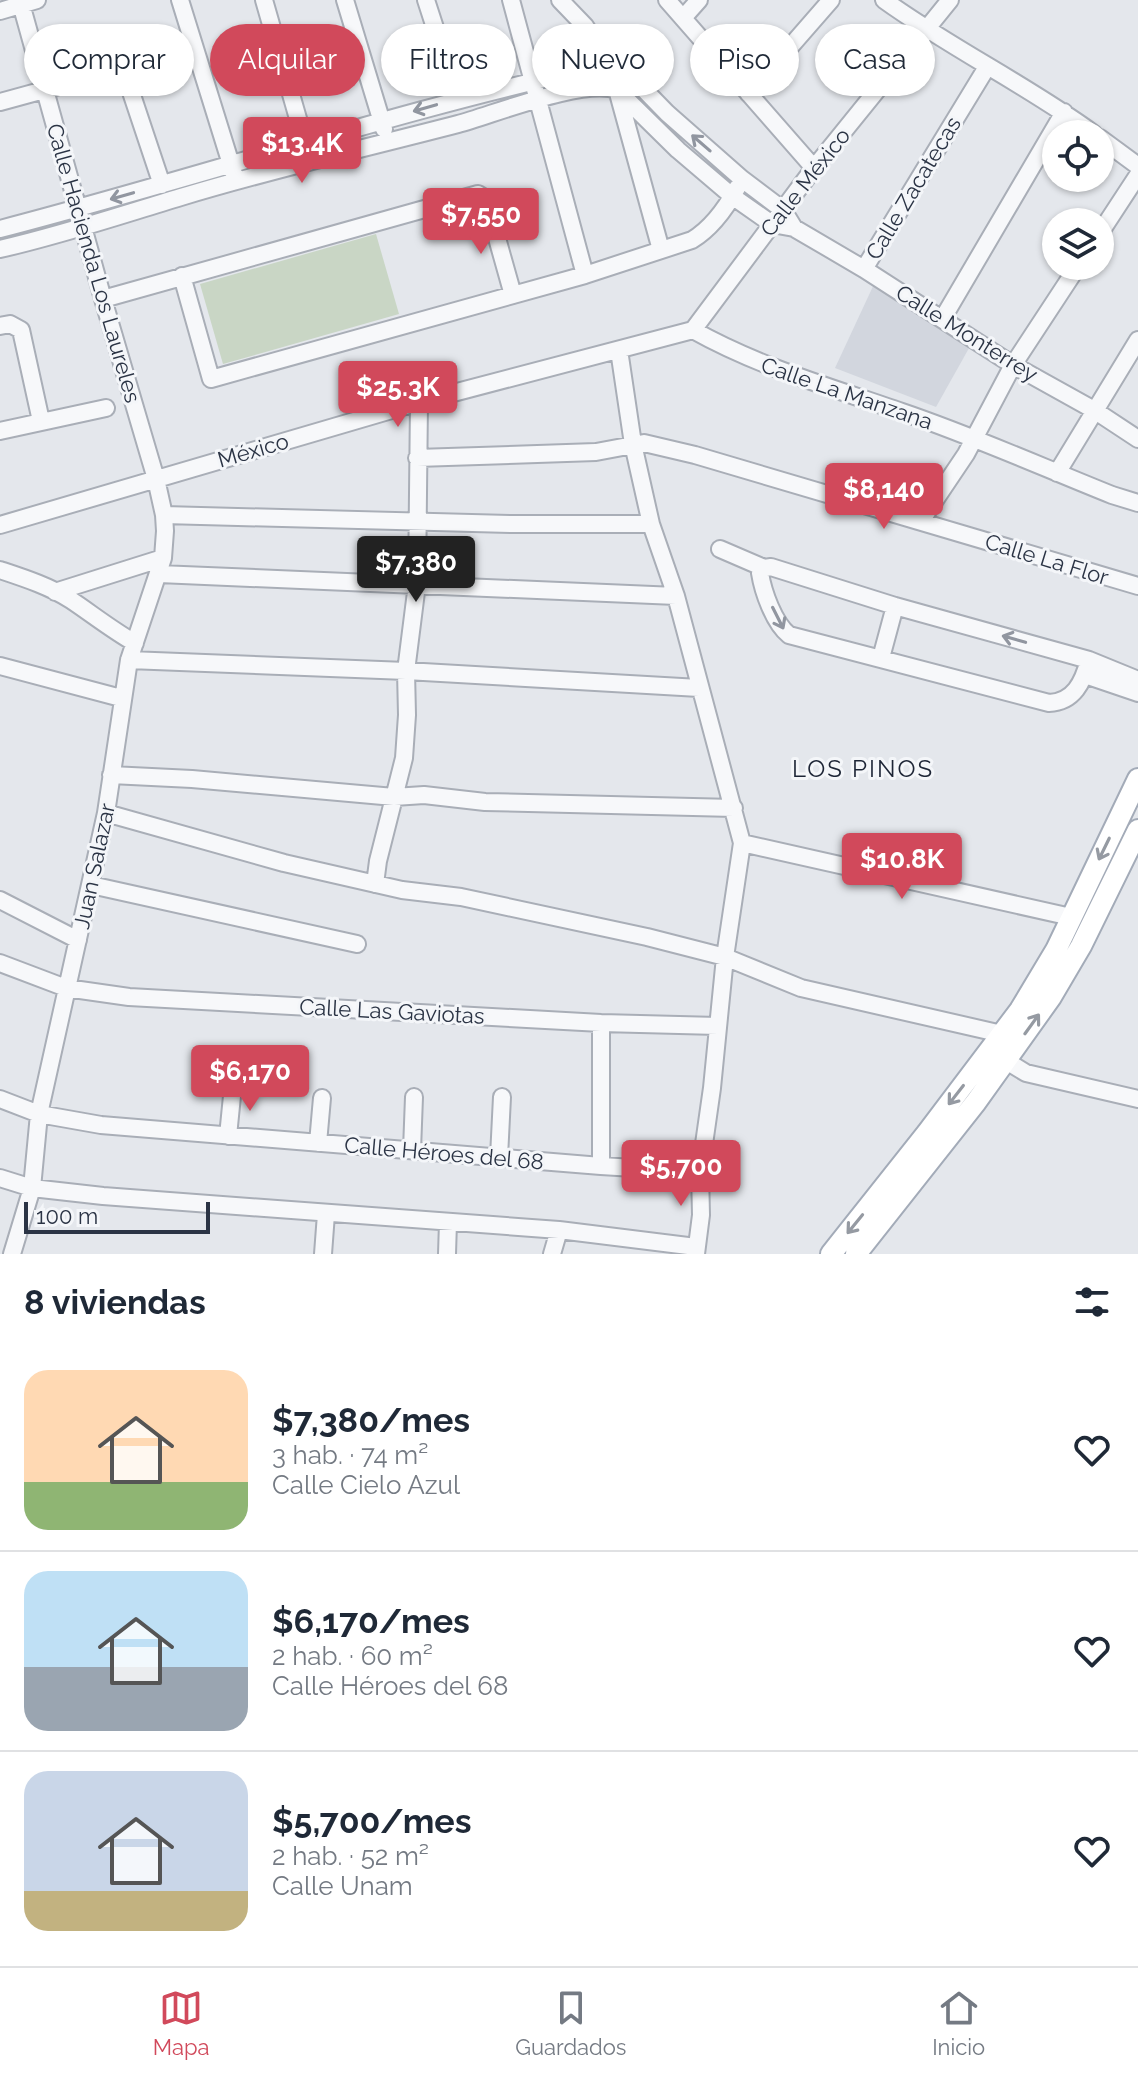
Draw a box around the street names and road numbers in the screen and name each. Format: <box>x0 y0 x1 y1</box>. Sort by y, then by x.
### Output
street label: Calle Zacatecas <box>860 112 966 264</box>
street label: Calle Hacienda Los Laureles <box>42 120 146 406</box>
street label: Calle México <box>755 123 855 241</box>
street label: Calle Monterrey <box>891 279 1043 387</box>
street label: Calle La Manzana <box>758 351 936 435</box>
street label: México <box>215 428 291 472</box>
street label: Calle La Flor <box>982 528 1112 590</box>
street label: Juan Salazar <box>68 801 120 931</box>
street label: Calle Las Gaviotas <box>299 993 485 1029</box>
street label: Calle Héroes del 68 <box>343 1131 545 1175</box>

